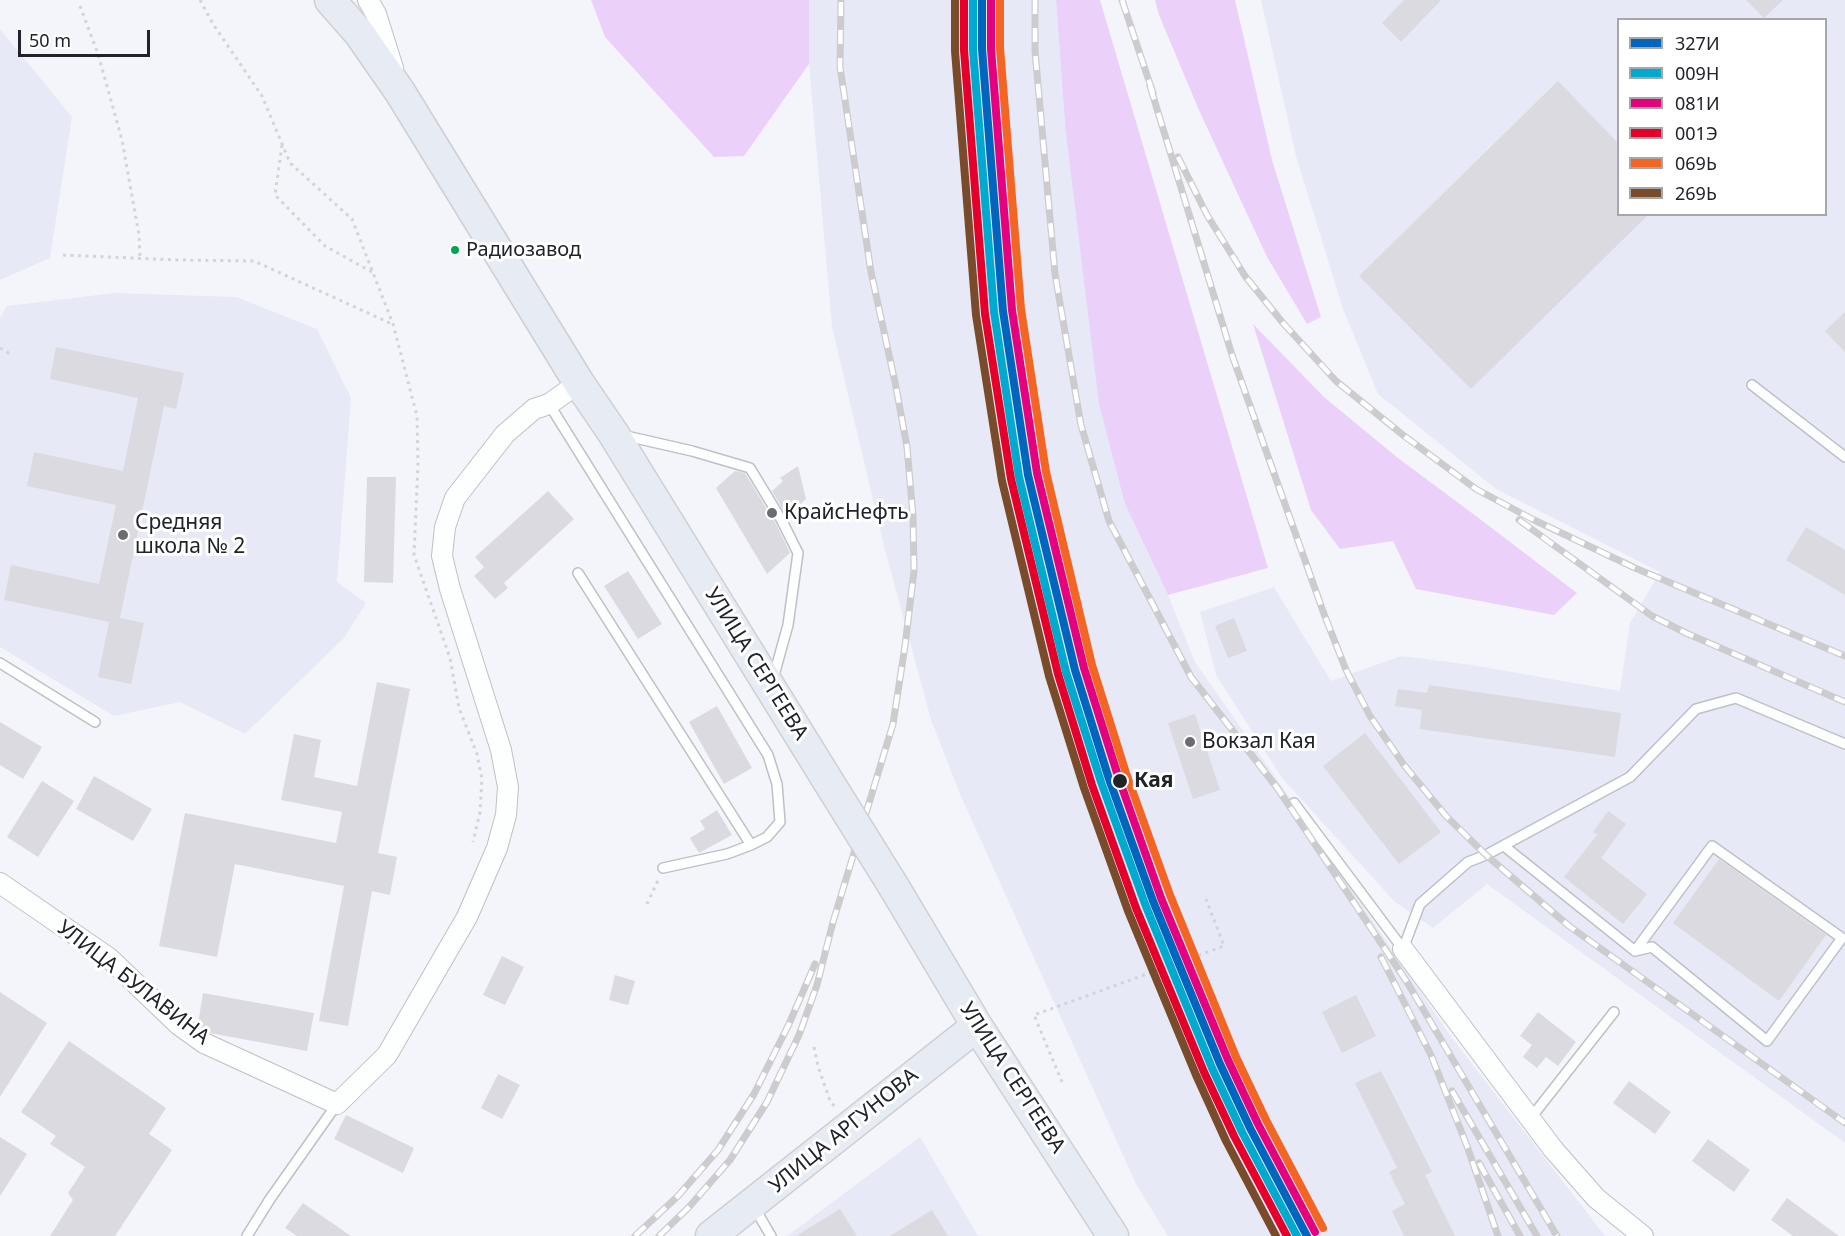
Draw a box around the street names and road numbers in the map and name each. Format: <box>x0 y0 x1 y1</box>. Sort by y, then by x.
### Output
street label: УЛИЦА СЕРГЕЕВА <box>699 583 813 745</box>
street label: УЛИЦА БУЛАВИНА <box>52 916 214 1050</box>
street label: УЛИЦА СЕРГЕЕВА <box>954 998 1070 1158</box>
street label: УЛИЦА АРГУНОВА <box>764 1063 924 1199</box>

